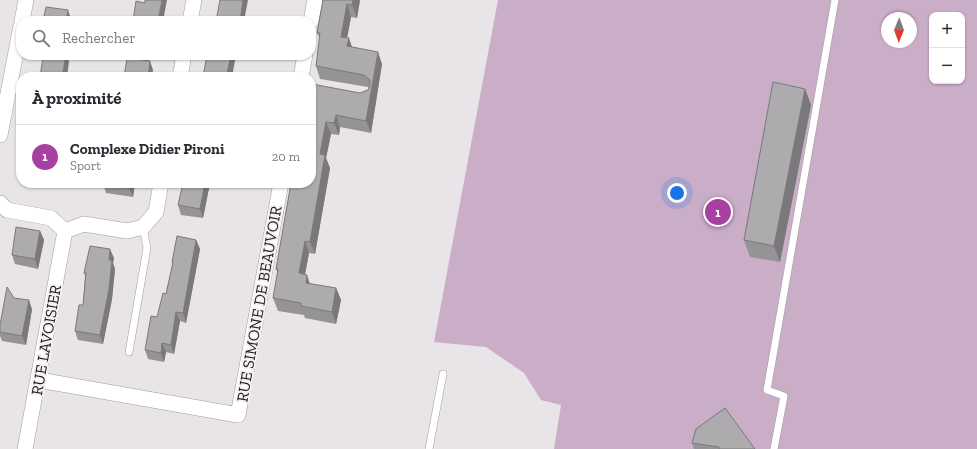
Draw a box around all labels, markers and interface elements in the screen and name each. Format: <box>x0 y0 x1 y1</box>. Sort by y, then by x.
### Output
north arrow <box>881 12 917 48</box>
map controls <box>929 12 965 84</box>
button: + <box>929 12 965 48</box>
search box <box>16 16 316 60</box>
icon: search <box>30 27 52 49</box>
text: Rechercher <box>62 29 136 47</box>
button: − <box>929 48 965 84</box>
text: À proximité <box>32 88 121 108</box>
text: Complexe Didier Pironi <box>70 140 224 158</box>
text: 1 <box>42 149 48 164</box>
text: 20 m <box>272 149 300 164</box>
text: Sport <box>70 158 101 173</box>
your location <box>667 183 687 203</box>
pin: 1 <box>705 197 731 227</box>
street label: RUE SIMONE DE BEAUVOIR <box>232 204 286 404</box>
street label: RUE LAVOISIER <box>27 283 65 397</box>

